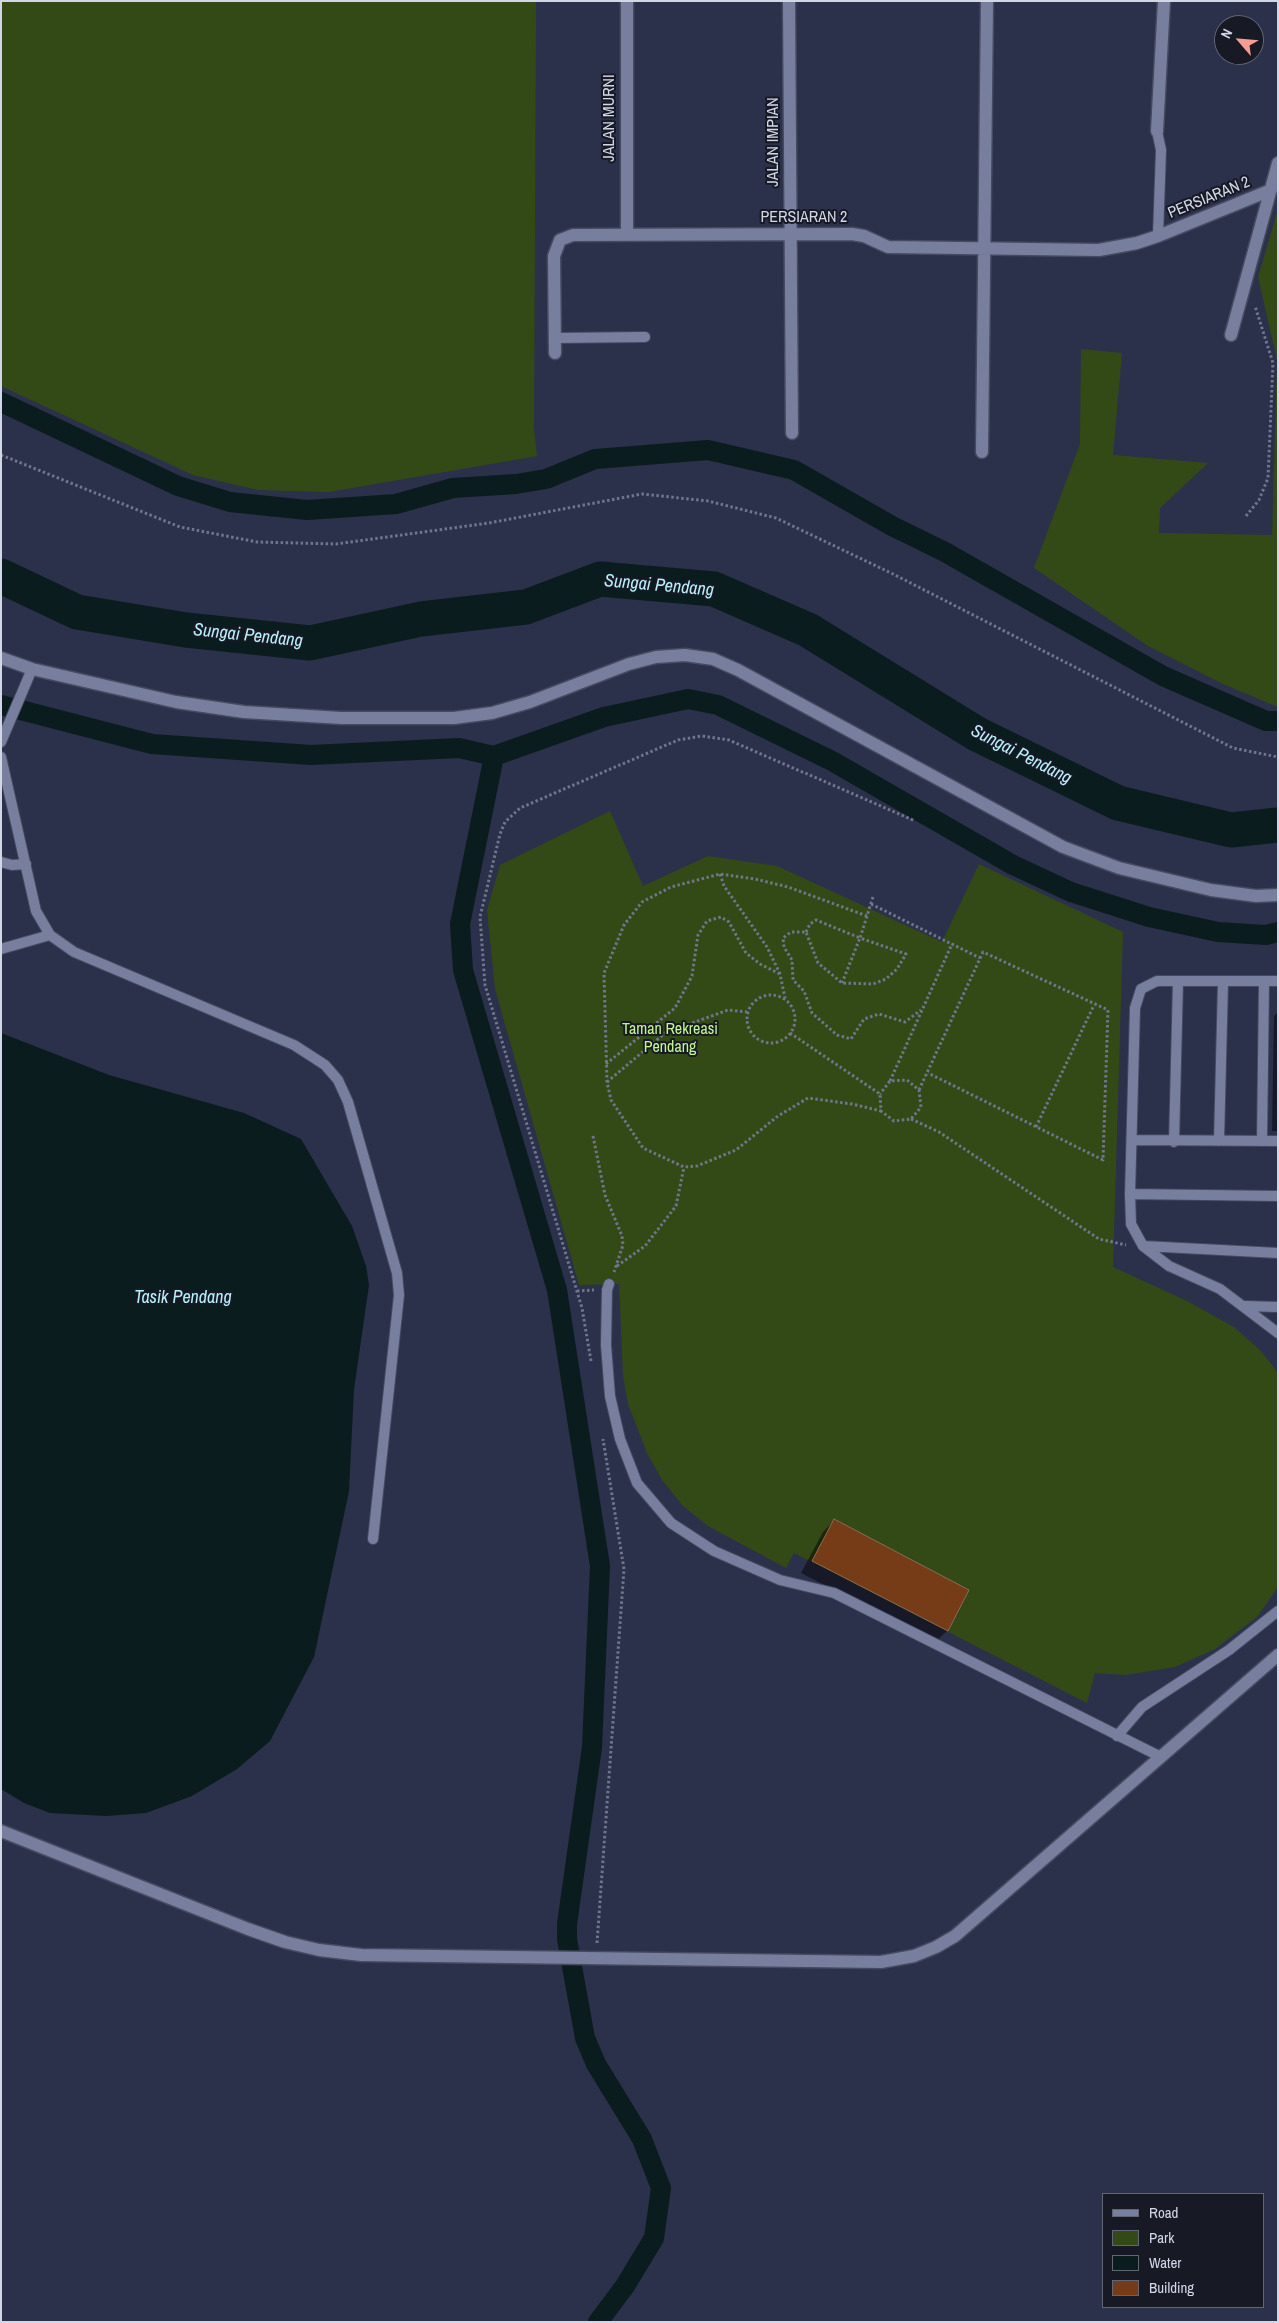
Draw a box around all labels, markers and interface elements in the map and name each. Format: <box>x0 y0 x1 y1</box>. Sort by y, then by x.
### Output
north arrow <box>1214 15 1264 65</box>
text: N <box>1217 26 1236 41</box>
street label: JALAN MURNI <box>600 74 620 162</box>
street label: JALAN IMPIAN <box>764 97 784 187</box>
street label: PERSIARAN 2 <box>1165 173 1253 223</box>
street label: PERSIARAN 2 <box>761 208 847 228</box>
water label: Sungai Pendang <box>603 570 715 602</box>
water label: Sungai Pendang <box>192 620 304 652</box>
water label: Sungai Pendang <box>967 720 1075 790</box>
park label: Taman Rekreasi Pendang <box>622 1020 718 1058</box>
water label: Tasik Pendang <box>134 1287 232 1309</box>
legend <box>1102 2193 1264 2308</box>
text: Road <box>1149 2202 1178 2223</box>
text: Park <box>1149 2227 1174 2248</box>
text: Water <box>1149 2252 1181 2273</box>
text: Building <box>1149 2277 1194 2298</box>

